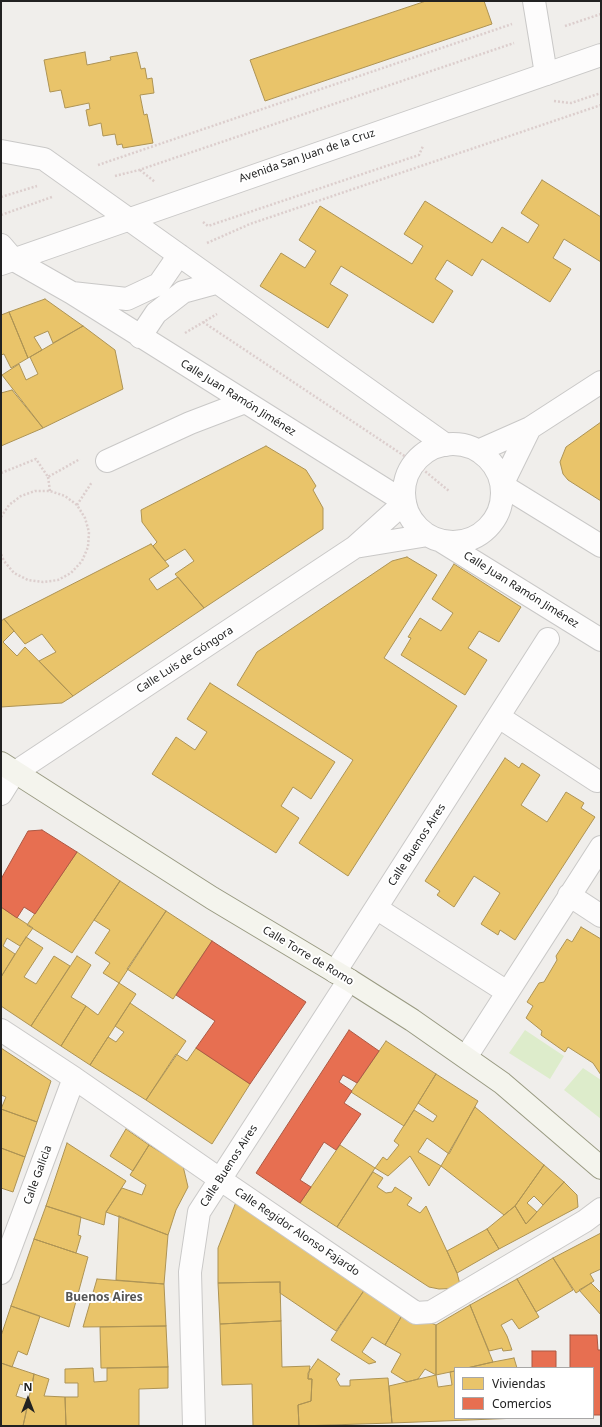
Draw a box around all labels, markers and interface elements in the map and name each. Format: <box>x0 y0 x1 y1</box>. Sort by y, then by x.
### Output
street label: Avenida San Juan de la Cruz <box>237 126 377 186</box>
street label: Calle Juan Ramón Jiménez <box>178 357 298 439</box>
street label: Calle Juan Ramón Jiménez <box>461 549 581 631</box>
street label: Calle Luis de Góngora <box>134 624 236 696</box>
street label: Calle Buenos Aires <box>386 801 448 889</box>
street label: Calle Torre de Romo <box>260 924 356 988</box>
street label: Calle Buenos Aires <box>198 1122 260 1210</box>
street label: Calle Galicia <box>21 1144 55 1206</box>
street label: Calle Regidor Alonso Fajardo <box>232 1185 362 1279</box>
district label: Buenos Aires <box>65 1291 143 1305</box>
legend <box>454 1367 594 1419</box>
text: Viviendas <box>492 1375 546 1392</box>
north arrow <box>8 1379 48 1419</box>
text: N <box>24 1379 32 1394</box>
text: Comercios <box>492 1395 551 1412</box>

